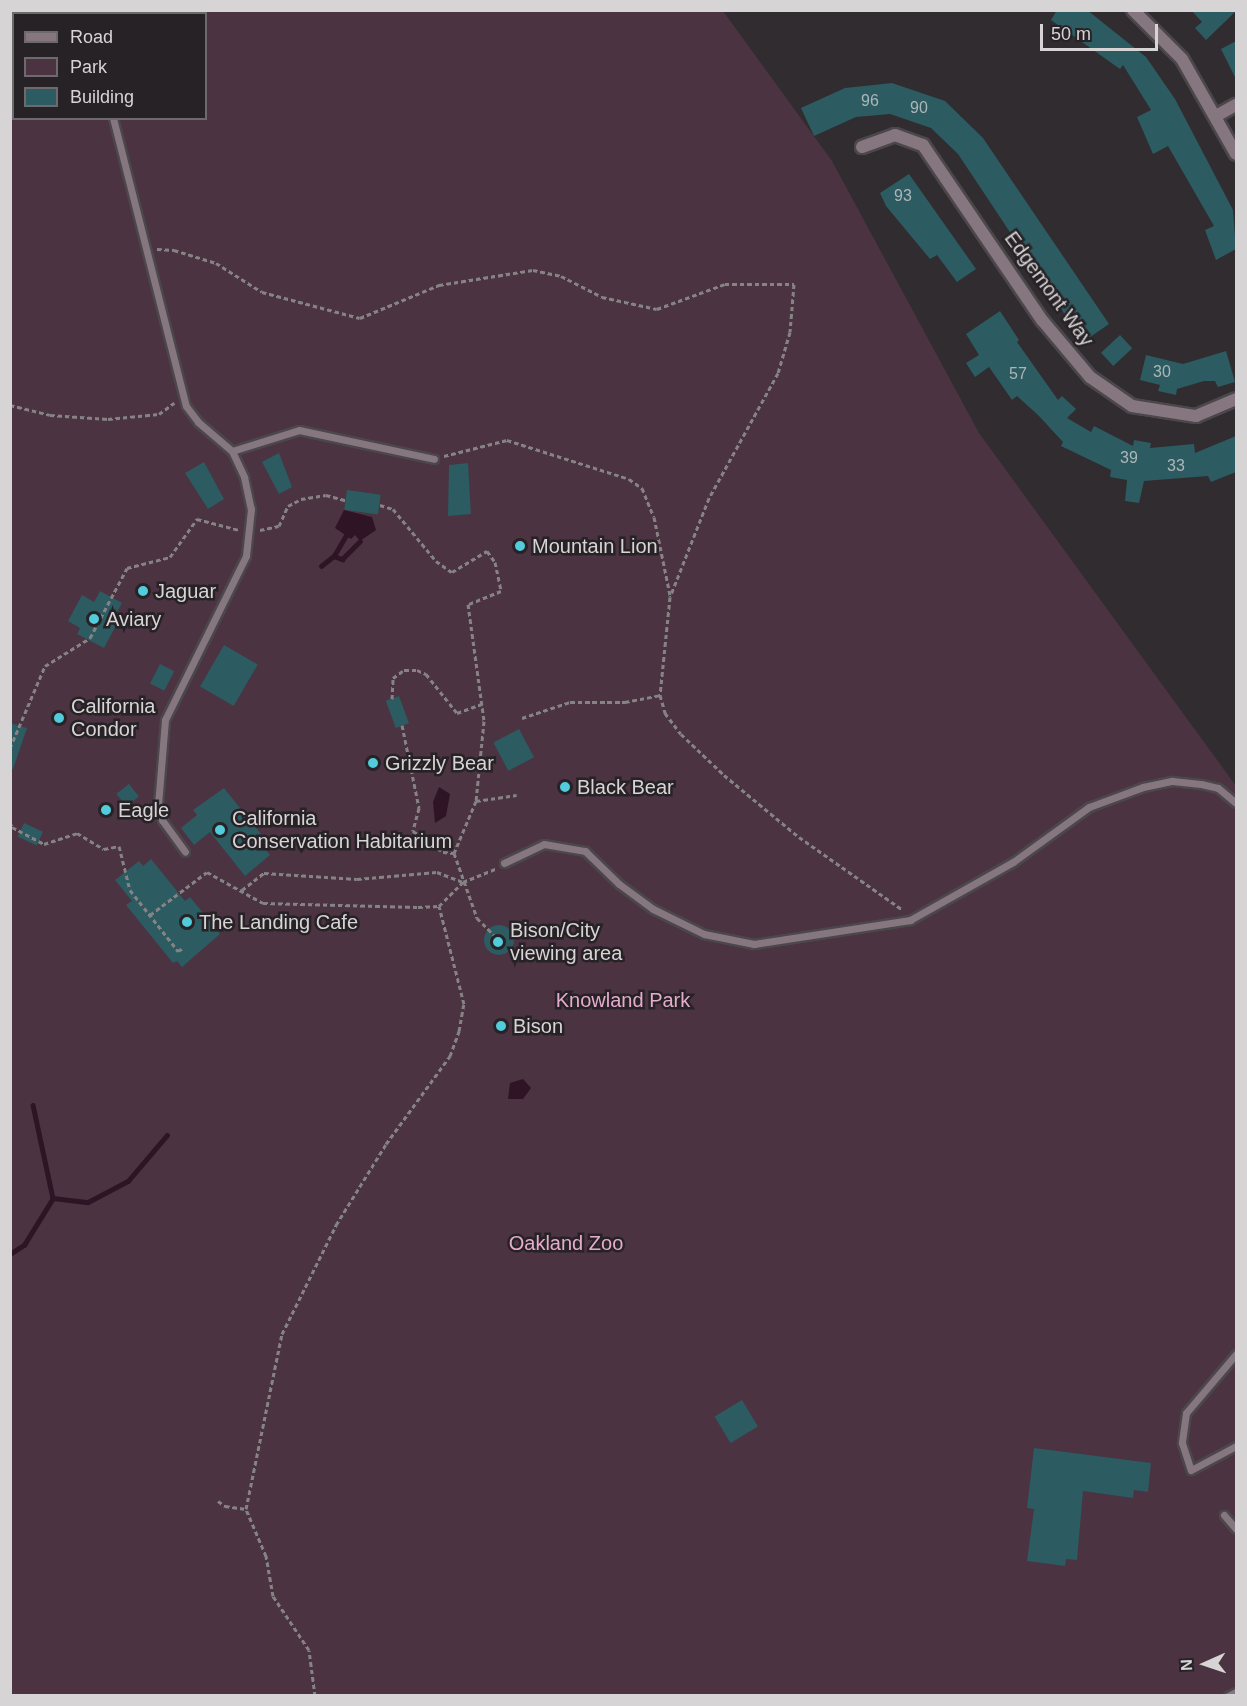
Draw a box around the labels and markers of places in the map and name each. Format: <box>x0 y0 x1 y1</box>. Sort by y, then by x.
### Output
place label: Mountain Lion <box>532 534 658 558</box>
marker: Mountain Lion <box>513 539 527 553</box>
place label: Jaguar <box>155 579 216 603</box>
marker: Jaguar <box>136 584 150 598</box>
place label: Aviary <box>106 607 161 631</box>
marker: Aviary <box>87 612 101 626</box>
place label: California Condor <box>71 694 155 741</box>
marker: California Condor <box>52 711 66 725</box>
place label: Grizzly Bear <box>385 751 494 775</box>
marker: Grizzly Bear <box>366 756 380 770</box>
place label: Black Bear <box>577 775 674 799</box>
marker: Black Bear <box>558 780 572 794</box>
place label: Eagle <box>118 798 169 822</box>
marker: Eagle <box>99 803 113 817</box>
place label: California Conservation Habitarium <box>232 807 452 854</box>
marker: California Conservation Habitarium <box>213 823 227 837</box>
place label: The Landing Cafe <box>199 910 358 934</box>
marker: The Landing Cafe <box>180 915 194 929</box>
place label: Bison/City viewing area <box>510 918 622 965</box>
marker: Bison/City viewing area <box>491 935 505 949</box>
place label: Bison <box>513 1014 563 1038</box>
marker: Bison <box>494 1019 508 1033</box>

